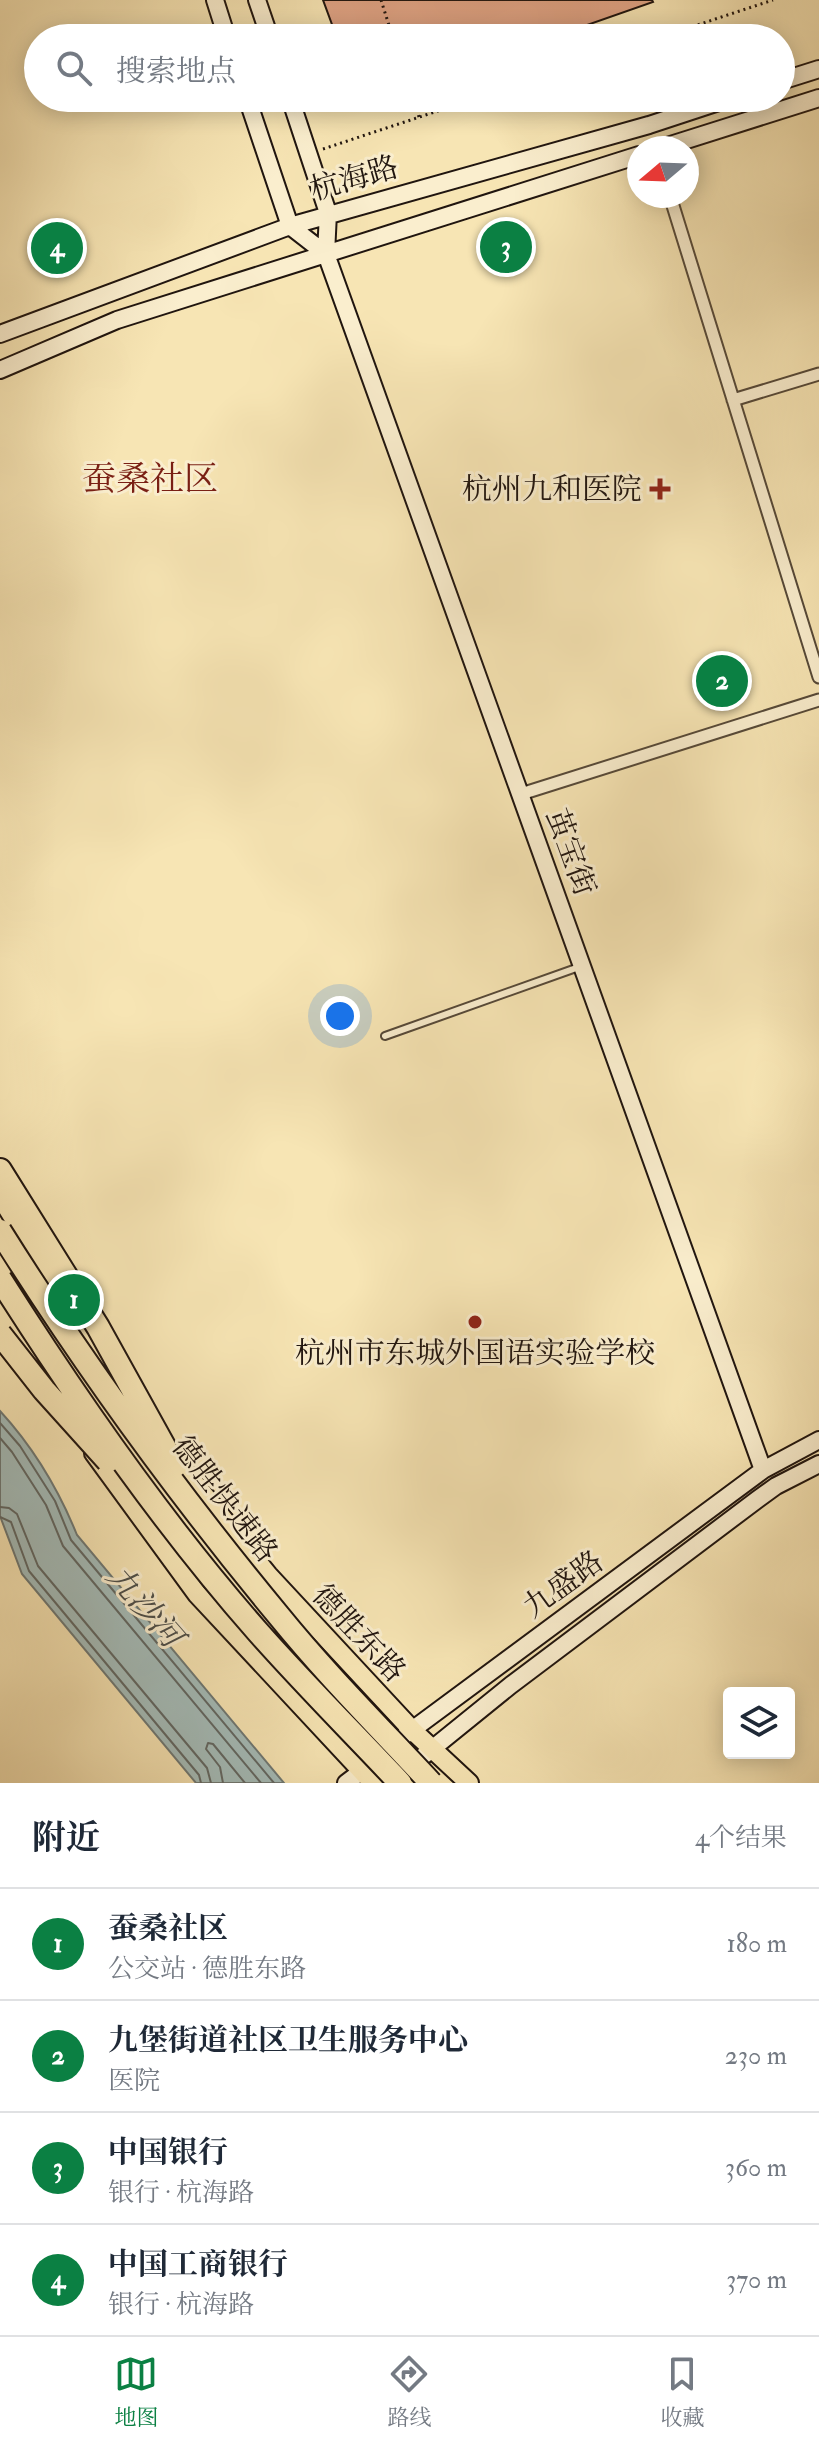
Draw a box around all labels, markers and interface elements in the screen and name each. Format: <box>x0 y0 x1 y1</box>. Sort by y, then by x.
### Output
search box <box>24 24 795 112</box>
icon: search <box>52 46 96 90</box>
text: 搜索地点 <box>116 53 236 90</box>
north arrow <box>627 136 699 208</box>
street label: 杭海路 <box>306 148 402 209</box>
pin: 3 <box>480 217 532 277</box>
pin: 4 <box>31 218 83 278</box>
district label: 蚕桑社区 <box>82 458 218 501</box>
place label: 杭州九和医院 <box>462 471 642 508</box>
marker: 杭州九和医院 <box>649 478 671 500</box>
pin: 2 <box>696 651 748 711</box>
street label: 茧宝街 <box>538 804 603 901</box>
your location <box>320 996 360 1036</box>
pin: 1 <box>48 1270 100 1330</box>
marker: 杭州市东城外国语实验学校 <box>466 1313 484 1331</box>
place label: 杭州市东城外国语实验学校 <box>295 1335 655 1372</box>
street label: 德胜快速路 <box>164 1429 285 1570</box>
street label: 九盛路 <box>516 1543 611 1626</box>
water label: 九沙河 <box>98 1557 194 1660</box>
street label: 德胜东路 <box>304 1577 413 1690</box>
map controls <box>723 1687 795 1759</box>
button: layers <box>723 1687 795 1759</box>
text: 附近 <box>32 1817 100 1860</box>
text: 4个结果 <box>695 1822 787 1854</box>
text: 蚕桑社区 <box>108 1910 228 1947</box>
text: 1 <box>53 1928 63 1960</box>
text: 180 m <box>727 1928 787 1960</box>
text: 公交站 · 德胜东路 <box>108 1953 306 1985</box>
text: 九堡街道社区卫生服务中心 <box>108 2022 468 2059</box>
text: 2 <box>51 2040 65 2072</box>
text: 230 m <box>725 2040 787 2072</box>
text: 医院 <box>108 2065 160 2097</box>
text: 中国银行 <box>108 2134 228 2171</box>
text: 3 <box>53 2152 63 2184</box>
text: 360 m <box>725 2152 787 2184</box>
text: 银行 · 杭海路 <box>108 2177 254 2209</box>
text: 中国工商银行 <box>108 2246 288 2283</box>
text: 4 <box>51 2264 65 2296</box>
text: 370 m <box>726 2264 787 2296</box>
text: 银行 · 杭海路 <box>108 2289 254 2321</box>
tab: 地图 <box>114 2352 159 2432</box>
tab: 路线 <box>387 2352 432 2432</box>
tab: 收藏 <box>660 2352 705 2432</box>

